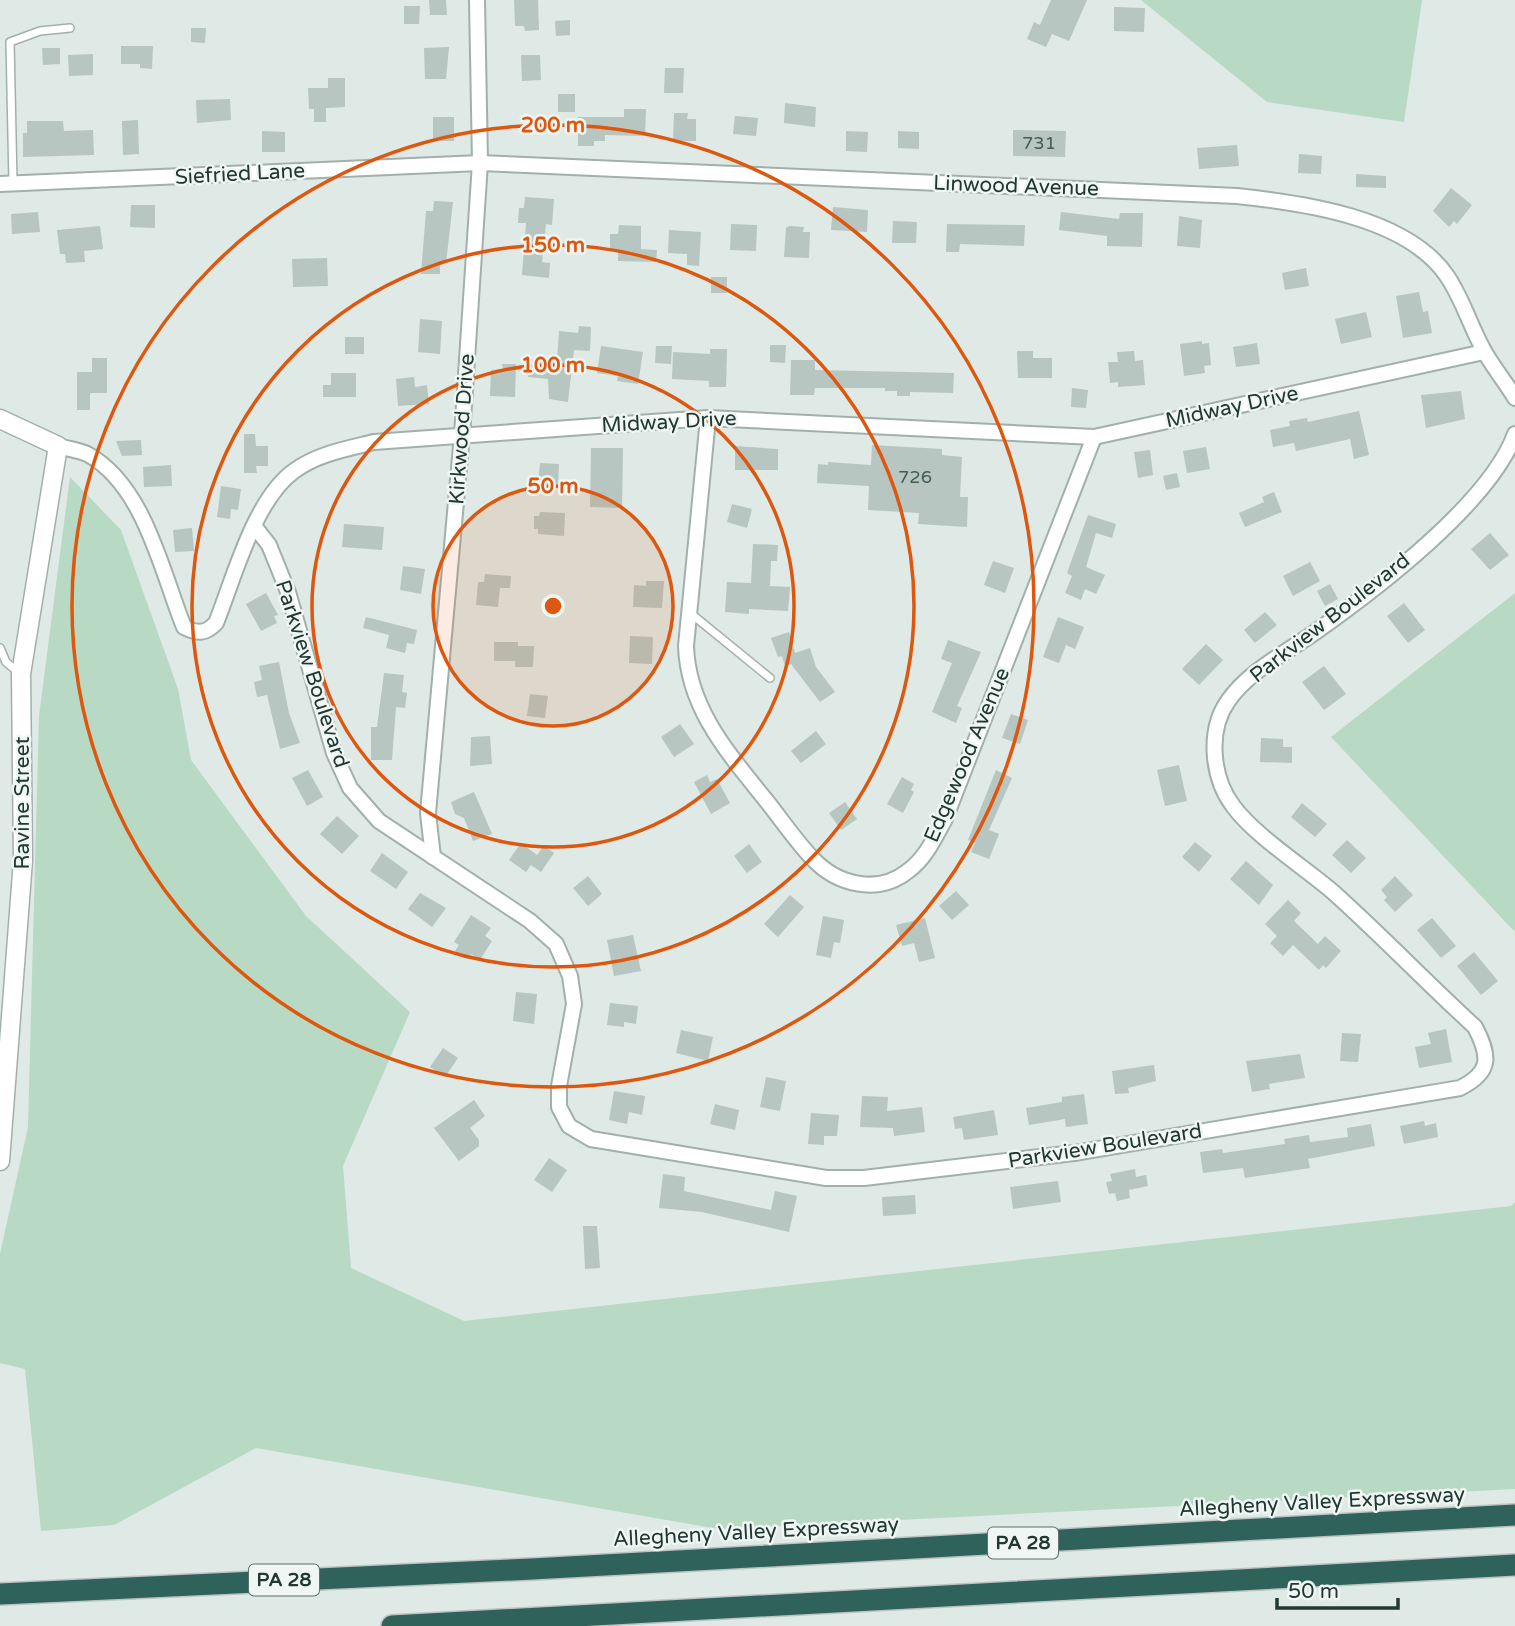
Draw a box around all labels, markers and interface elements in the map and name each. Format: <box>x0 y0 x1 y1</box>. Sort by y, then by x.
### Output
text: 200 m <box>521 113 585 138</box>
house number: 731 <box>1022 132 1056 154</box>
street label: Siefried Lane <box>174 158 306 190</box>
street label: Linwood Avenue <box>933 171 1099 201</box>
text: 150 m <box>521 233 585 258</box>
street label: Kirkwood Drive <box>444 353 480 505</box>
text: 100 m <box>521 353 585 378</box>
street label: Midway Drive <box>1163 381 1301 433</box>
street label: Midway Drive <box>601 406 737 438</box>
house number: 726 <box>898 466 932 488</box>
text: 50 m <box>527 474 579 499</box>
street label: Parkview Boulevard <box>1245 548 1415 688</box>
street label: Parkview Boulevard <box>270 577 354 771</box>
centre of rings <box>541 594 565 618</box>
street label: Edgewood Avenue <box>919 664 1015 846</box>
street label: Ravine Street <box>10 736 35 870</box>
street label: Parkview Boulevard <box>1006 1118 1204 1174</box>
street label: Allegheny Valley Expressway <box>1178 1482 1466 1522</box>
street label: Allegheny Valley Expressway <box>612 1512 900 1552</box>
road number: PA 28 <box>988 1527 1058 1558</box>
road number: PA 28 <box>249 1564 319 1596</box>
scale bar <box>1277 1566 1398 1610</box>
text: 50 m <box>1288 1579 1339 1604</box>

